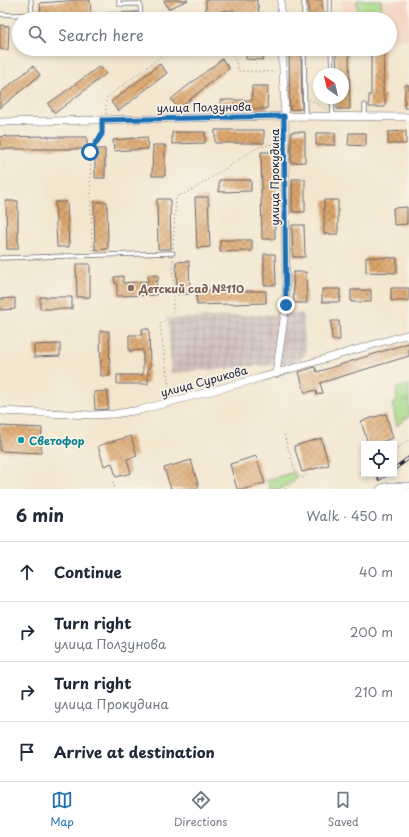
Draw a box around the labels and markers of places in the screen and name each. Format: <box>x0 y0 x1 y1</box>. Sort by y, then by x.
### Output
place label: Детский сад №110 <box>138 280 244 297</box>
marker: Детский сад №110 <box>126 283 136 293</box>
place label: Светофор <box>29 432 85 449</box>
marker: Светофор <box>16 435 26 445</box>

